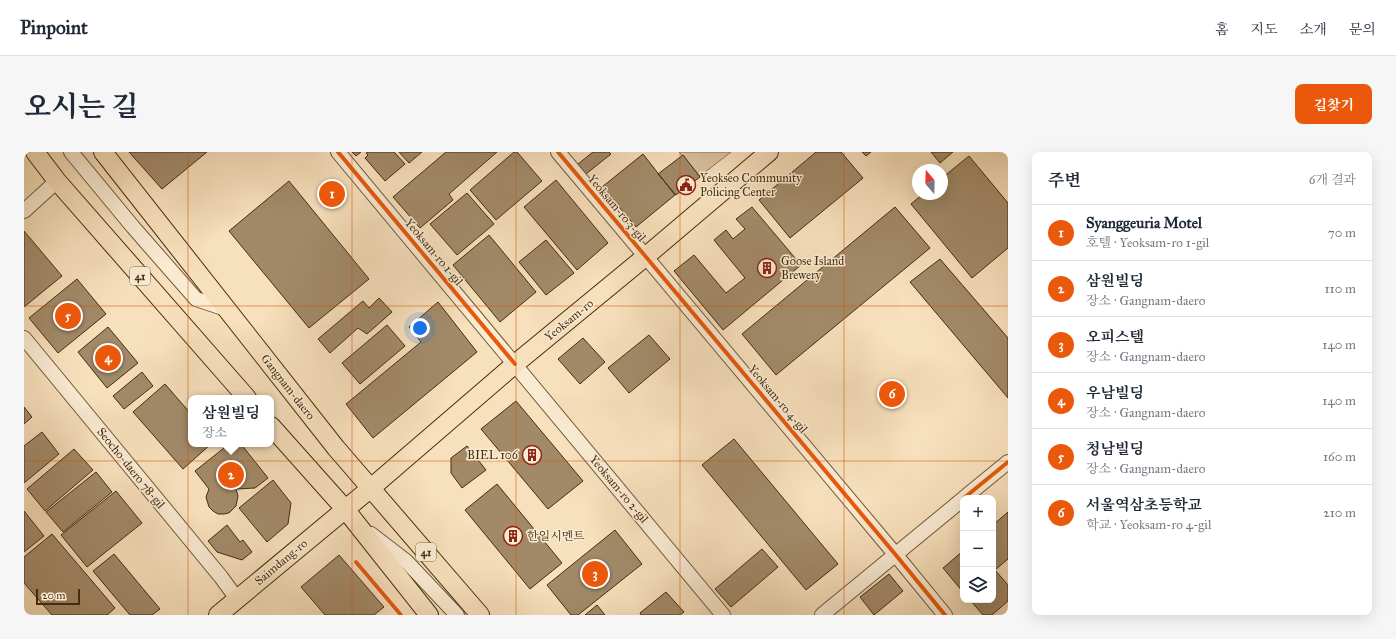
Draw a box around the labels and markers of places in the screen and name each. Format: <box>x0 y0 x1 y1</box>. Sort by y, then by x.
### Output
place label: Yeokseo Community Policing Center <box>700 171 802 200</box>
public building icon: Yeokseo Community Policing Center <box>675 174 697 196</box>
pin: 1 <box>319 179 345 209</box>
place label: Goose Island Brewery <box>781 254 844 282</box>
building icon: Goose Island Brewery <box>756 257 778 279</box>
pin: 5 <box>55 301 81 331</box>
pin: 4 <box>95 343 121 373</box>
pin: 6 <box>879 379 905 409</box>
building icon: BIEL 106 <box>521 444 543 466</box>
place label: BIEL 106 <box>467 448 519 462</box>
pin: 2 <box>218 460 244 490</box>
building icon: 한일시멘트 <box>502 525 524 547</box>
place label: 한일시멘트 <box>527 529 585 543</box>
pin: 3 <box>582 559 608 589</box>

